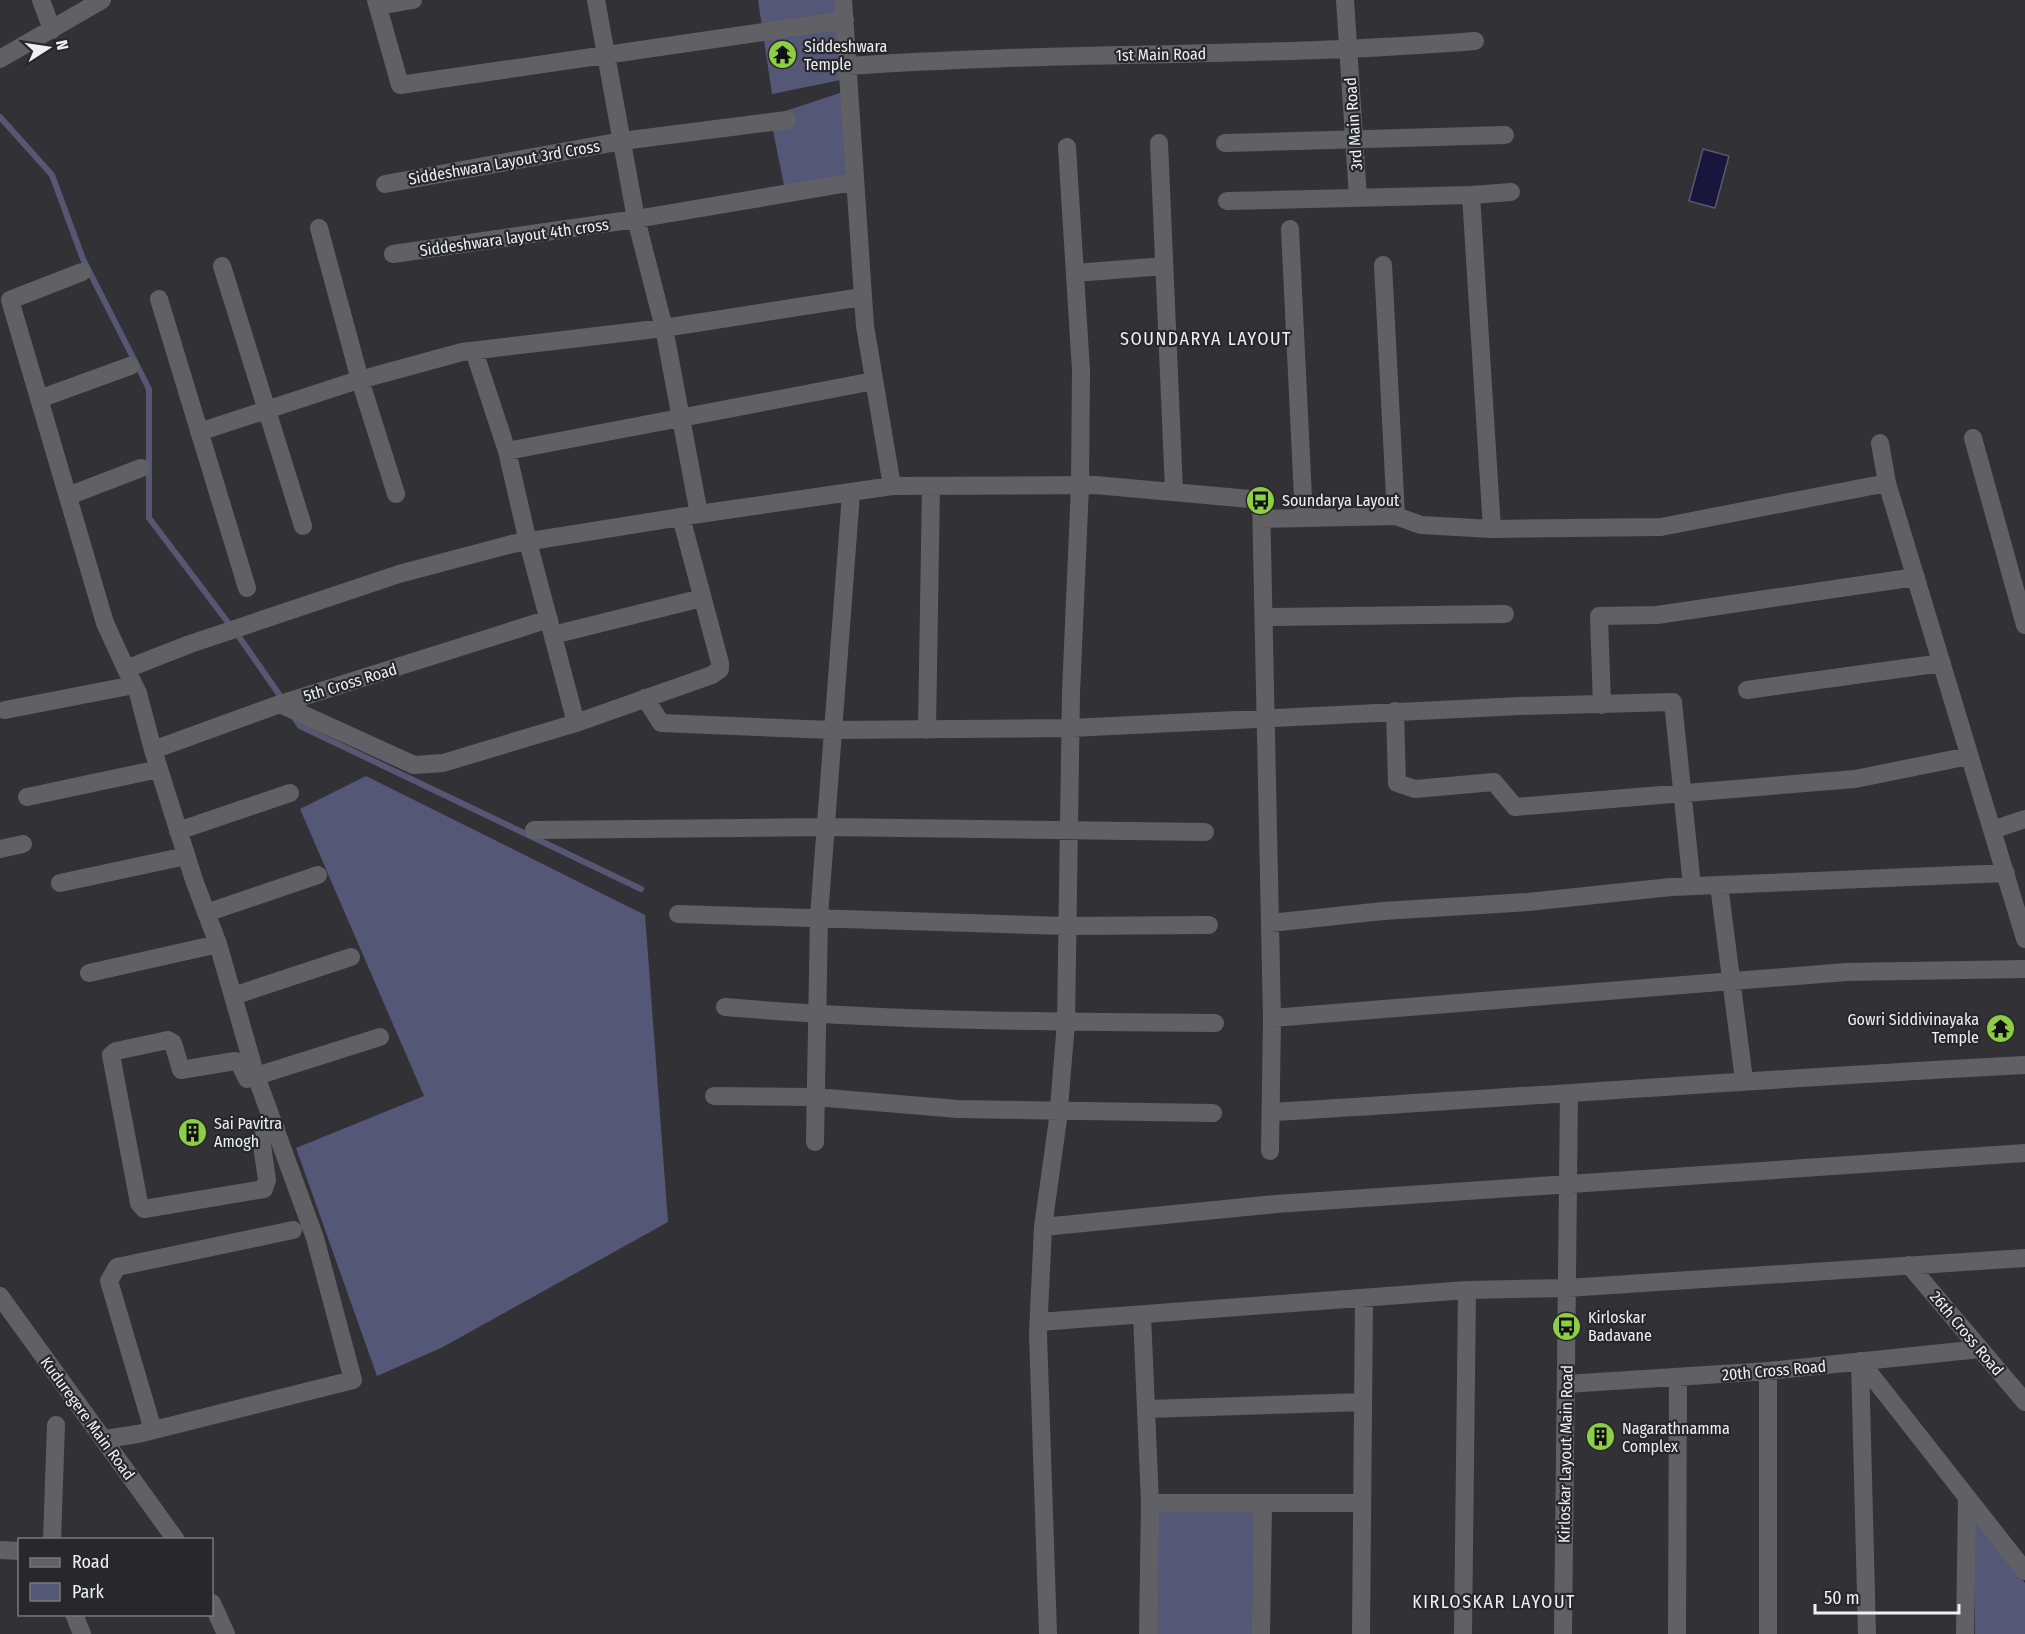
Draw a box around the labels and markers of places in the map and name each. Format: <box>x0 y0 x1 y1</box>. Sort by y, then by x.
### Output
place label: Siddeshwara Temple <box>804 37 887 74</box>
temple icon: Siddeshwara Temple <box>767 39 799 71</box>
bus stop icon: Soundarya Layout <box>1245 484 1277 516</box>
place label: Soundarya Layout <box>1282 491 1400 510</box>
place label: Gowri Siddivinayaka Temple <box>1847 1010 1979 1047</box>
temple icon: Gowri Siddivinayaka Temple <box>1984 1012 2016 1044</box>
place label: Sai Pavitra Amogh <box>214 1114 282 1151</box>
building icon: Sai Pavitra Amogh <box>177 1116 209 1148</box>
place label: Kirloskar Badavane <box>1588 1308 1652 1345</box>
bus stop icon: Kirloskar Badavane <box>1551 1310 1583 1342</box>
place label: Nagarathnamma Complex <box>1622 1419 1730 1456</box>
building icon: Nagarathnamma Complex <box>1585 1421 1617 1453</box>

